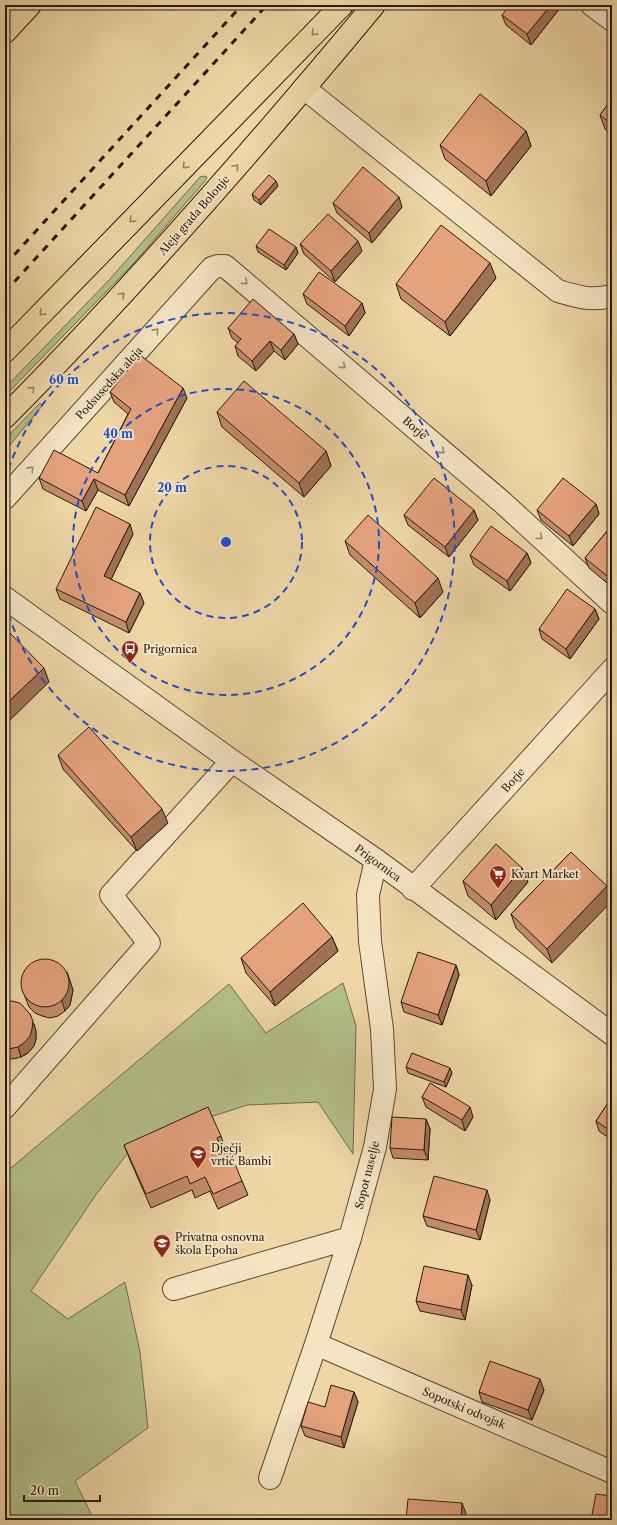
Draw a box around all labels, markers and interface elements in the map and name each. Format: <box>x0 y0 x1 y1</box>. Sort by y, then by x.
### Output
one-way arrow <box>311 28 319 36</box>
one-way arrow <box>182 161 190 169</box>
one-way arrow <box>232 164 239 171</box>
street label: Aleja grada Bolonje <box>155 172 233 259</box>
one-way arrow <box>130 215 137 223</box>
one-way arrow <box>240 277 247 284</box>
one-way arrow <box>117 292 125 300</box>
one-way arrow <box>39 308 47 316</box>
one-way arrow <box>151 328 158 335</box>
street label: Podsusedska aleja <box>73 343 146 422</box>
one-way arrow <box>339 362 346 369</box>
text: 60 m <box>49 372 79 387</box>
one-way arrow <box>28 386 35 394</box>
street label: Borje <box>400 413 430 443</box>
text: 40 m <box>103 426 133 441</box>
one-way arrow <box>438 446 445 453</box>
one-way arrow <box>27 466 34 474</box>
text: 20 m <box>157 480 187 495</box>
one-way arrow <box>535 532 543 539</box>
centre of rings <box>219 535 233 549</box>
bus stop icon: Prigornica <box>120 639 140 664</box>
place label: Prigornica <box>143 642 197 656</box>
street label: Borje <box>498 765 528 795</box>
street label: Prigornica <box>352 841 404 885</box>
supermarket icon: Kvart Market <box>488 864 508 889</box>
place label: Kvart Market <box>511 867 579 881</box>
street label: Sopot naselje <box>352 1139 382 1211</box>
place label: Dječji vrtić Bambi <box>210 1141 272 1168</box>
school or university icon: Dječji vrtić Bambi <box>188 1144 208 1169</box>
place label: Privatna osnovna škola Epoha <box>175 1230 265 1257</box>
school or university icon: Privatna osnovna škola Epoha <box>152 1233 172 1258</box>
street label: Sopotski odvojak <box>420 1384 508 1432</box>
scale bar <box>24 1477 100 1503</box>
text: 20 m <box>30 1483 59 1498</box>

